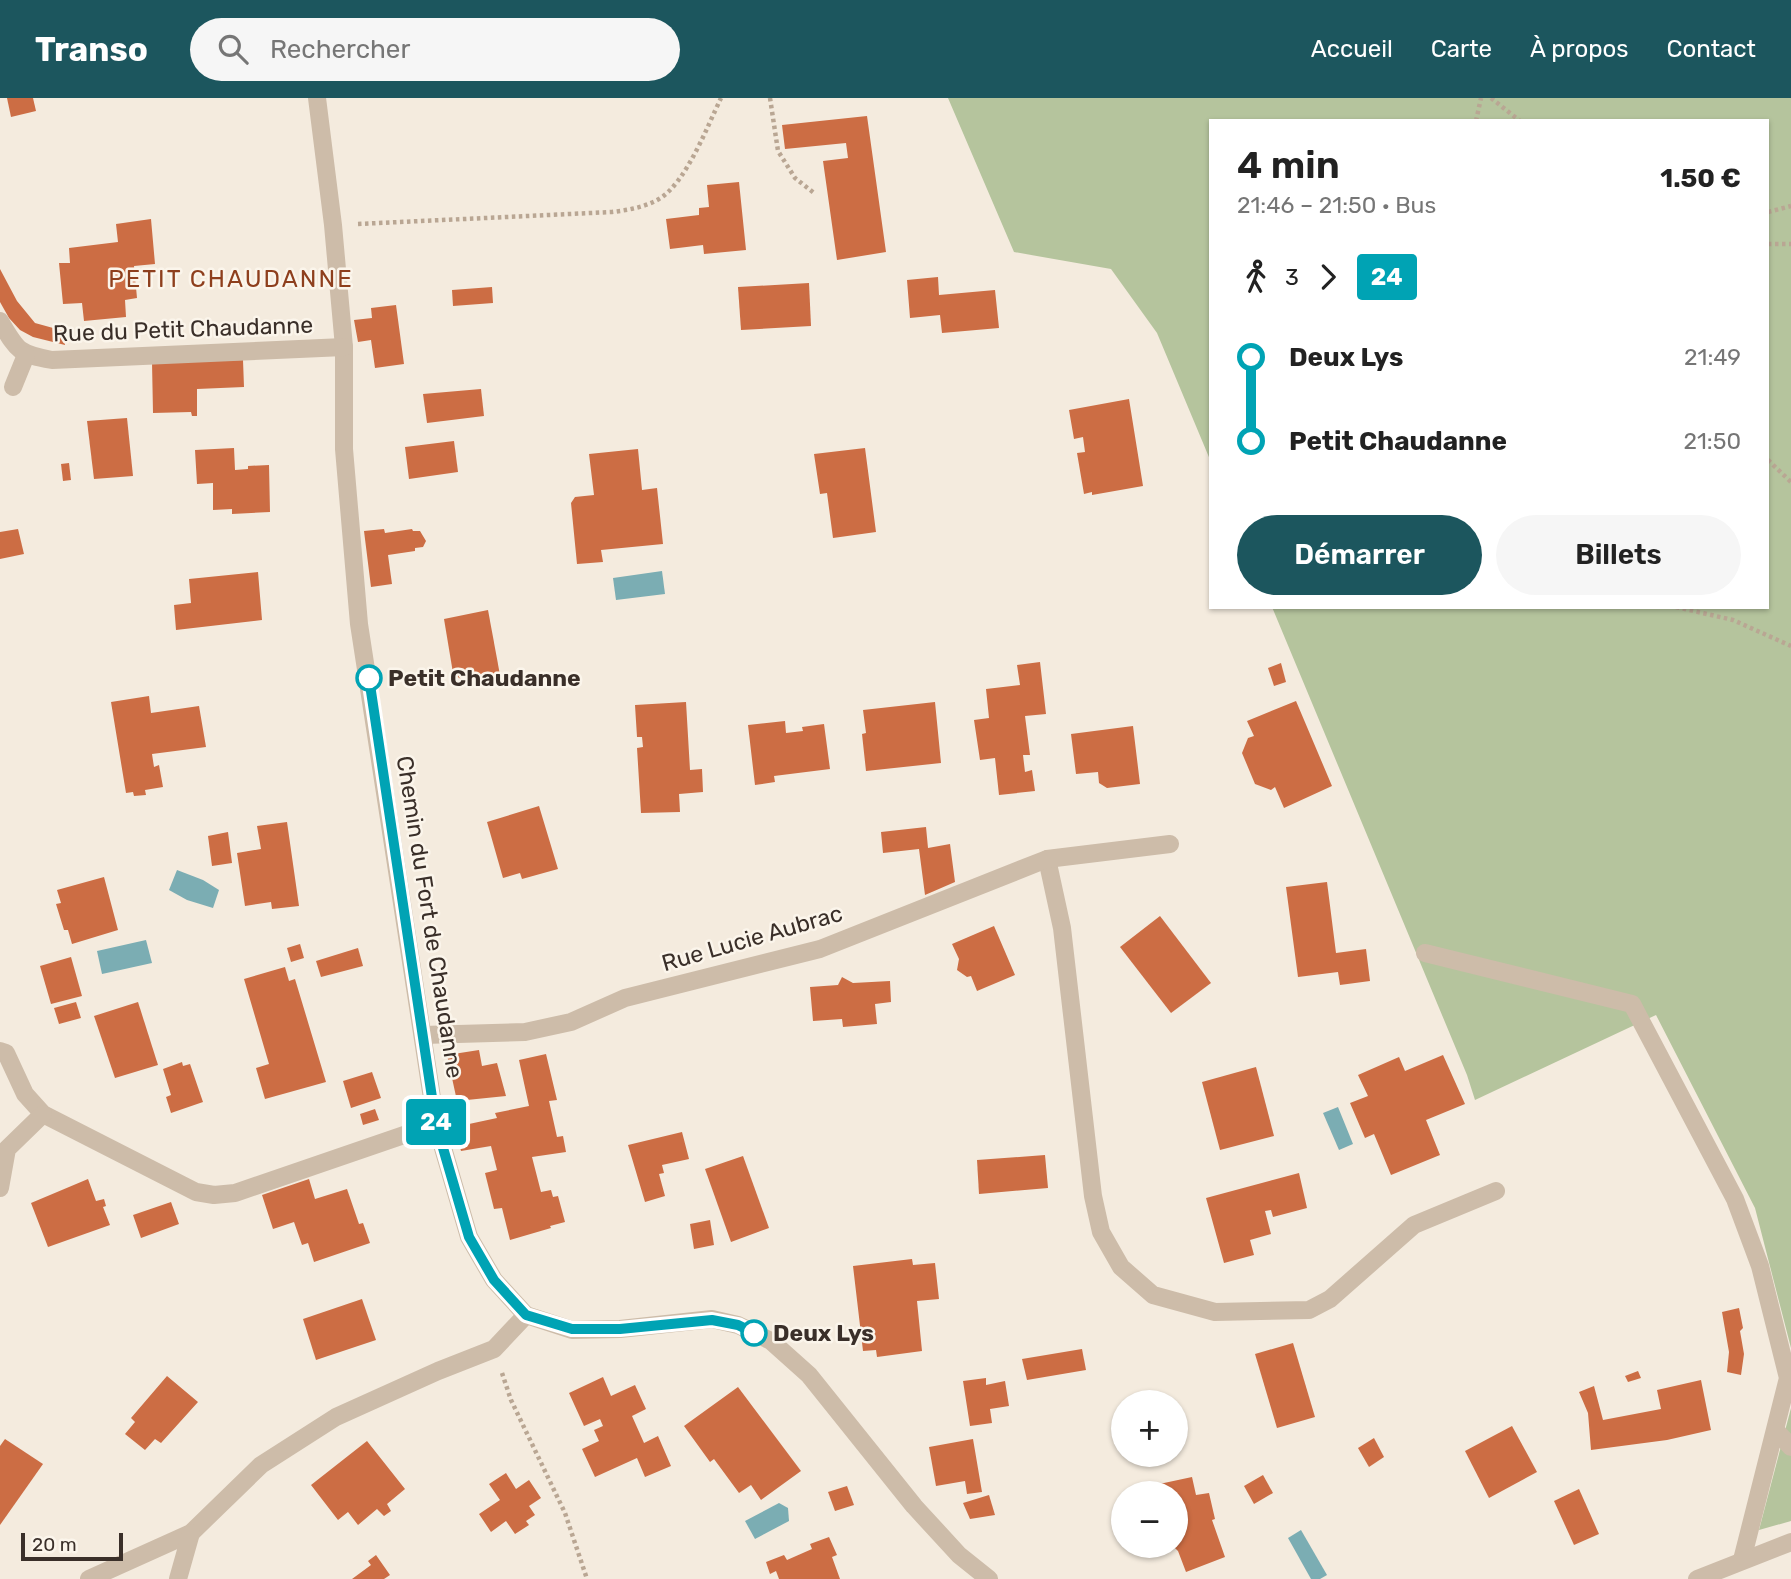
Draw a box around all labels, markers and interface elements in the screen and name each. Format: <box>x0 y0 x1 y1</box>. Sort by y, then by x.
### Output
search box <box>190 18 680 81</box>
text: Transo <box>35 30 148 69</box>
icon: search <box>214 30 252 68</box>
text: Rechercher <box>270 34 410 65</box>
text: Accueil <box>1311 35 1393 63</box>
text: Carte <box>1431 35 1492 63</box>
text: À propos <box>1530 35 1629 63</box>
text: Contact <box>1667 35 1756 63</box>
text: 4 min <box>1237 142 1340 188</box>
text: 1.50 € <box>1660 163 1741 194</box>
text: 21:46 – 21:50 · Bus <box>1237 191 1436 219</box>
icon: walk <box>1237 258 1275 296</box>
icon: forward <box>1309 258 1347 296</box>
text: 3 <box>1285 263 1299 291</box>
text: 24 <box>1371 263 1403 291</box>
district label: PETIT CHAUDANNE <box>108 265 354 293</box>
street label: Rue du Petit Chaudanne <box>52 310 314 348</box>
text: Deux Lys <box>1289 342 1403 373</box>
text: 21:49 <box>1684 343 1741 371</box>
text: Petit Chaudanne <box>1289 426 1507 457</box>
text: 21:50 <box>1684 427 1741 455</box>
button: Démarrer <box>1237 515 1482 595</box>
button: Billets <box>1496 515 1741 595</box>
place label: Petit Chaudanne <box>388 664 581 692</box>
marker: Petit Chaudanne <box>356 665 382 691</box>
street label: Chemin du Fort de Chaudanne <box>391 754 469 1080</box>
street label: Rue Lucie Aubrac <box>658 899 846 977</box>
line badge: 24 <box>404 1099 467 1145</box>
text: 24 <box>420 1108 452 1136</box>
place label: Deux Lys <box>773 1319 874 1347</box>
marker: Deux Lys <box>741 1320 767 1346</box>
map controls <box>1111 1390 1188 1558</box>
button: + <box>1111 1390 1188 1467</box>
button: − <box>1111 1481 1188 1558</box>
scale bar <box>21 1530 122 1562</box>
text: 20 m <box>32 1533 77 1556</box>

